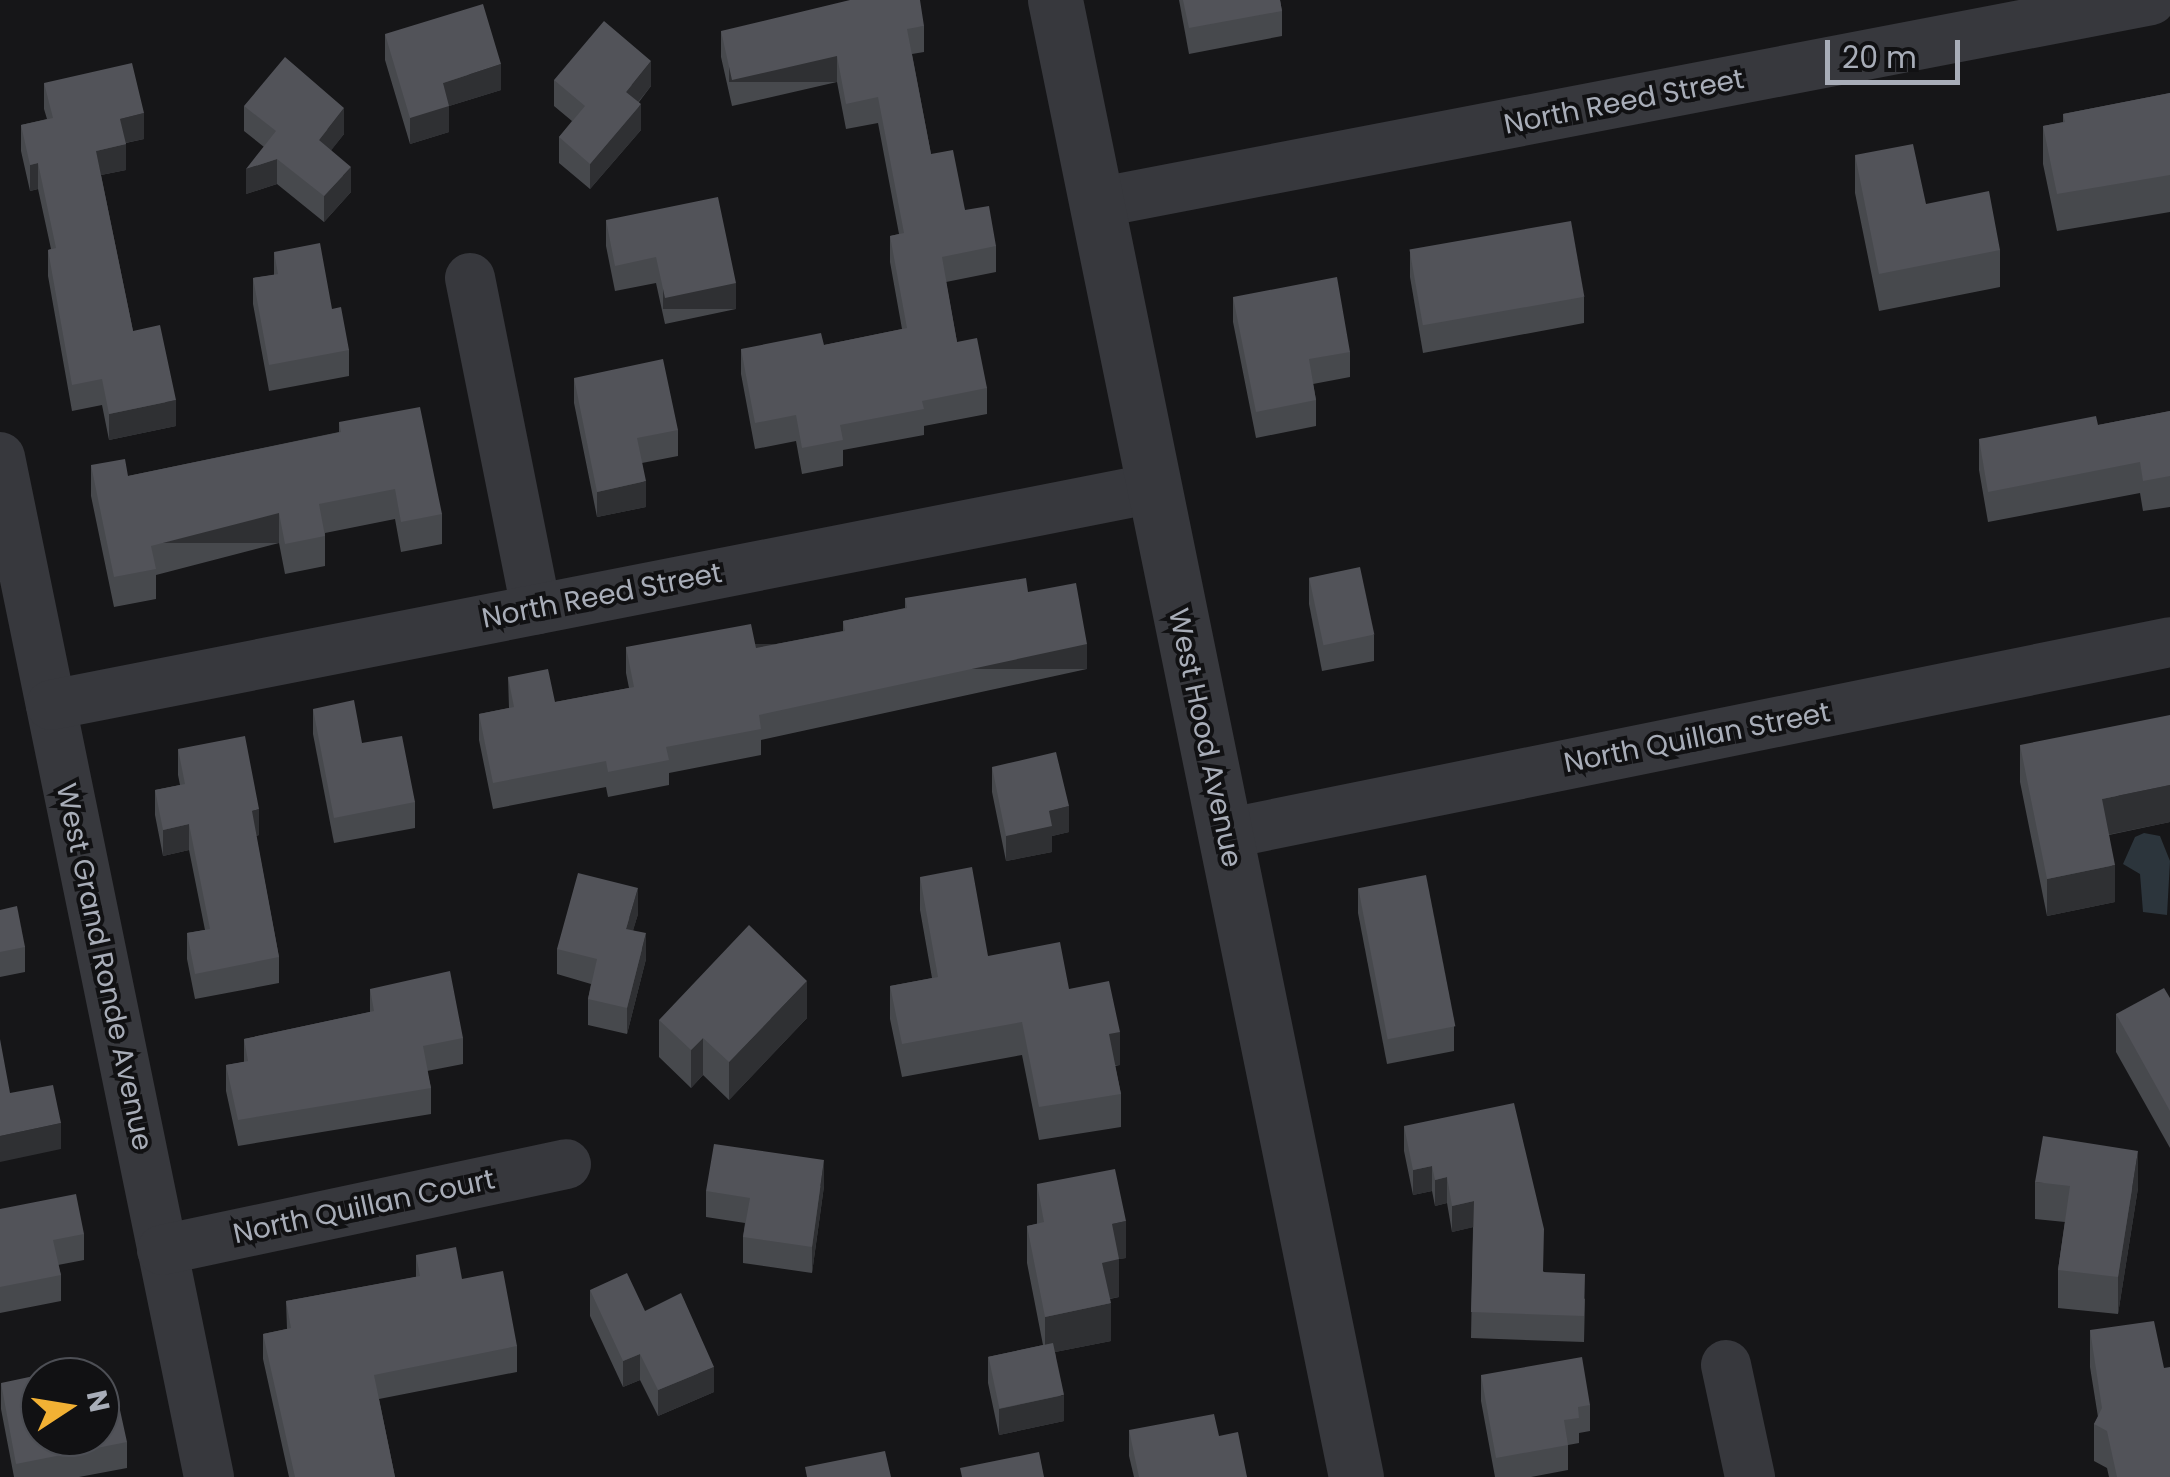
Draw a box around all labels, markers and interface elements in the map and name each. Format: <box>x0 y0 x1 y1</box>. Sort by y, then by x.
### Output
scale bar <box>1830 20 1965 82</box>
text: 20 m <box>1842 36 1917 79</box>
street label: North Reed Street <box>1501 62 1747 142</box>
street label: North Reed Street <box>479 556 725 636</box>
street label: West Hood Avenue <box>1161 606 1249 870</box>
street label: North Quillan Street <box>1561 696 1833 780</box>
street label: West Grand Ronde Avenue <box>49 780 159 1154</box>
street label: North Quillan Court <box>230 1163 498 1251</box>
north arrow <box>20 1357 120 1457</box>
text: N <box>77 1387 119 1415</box>

